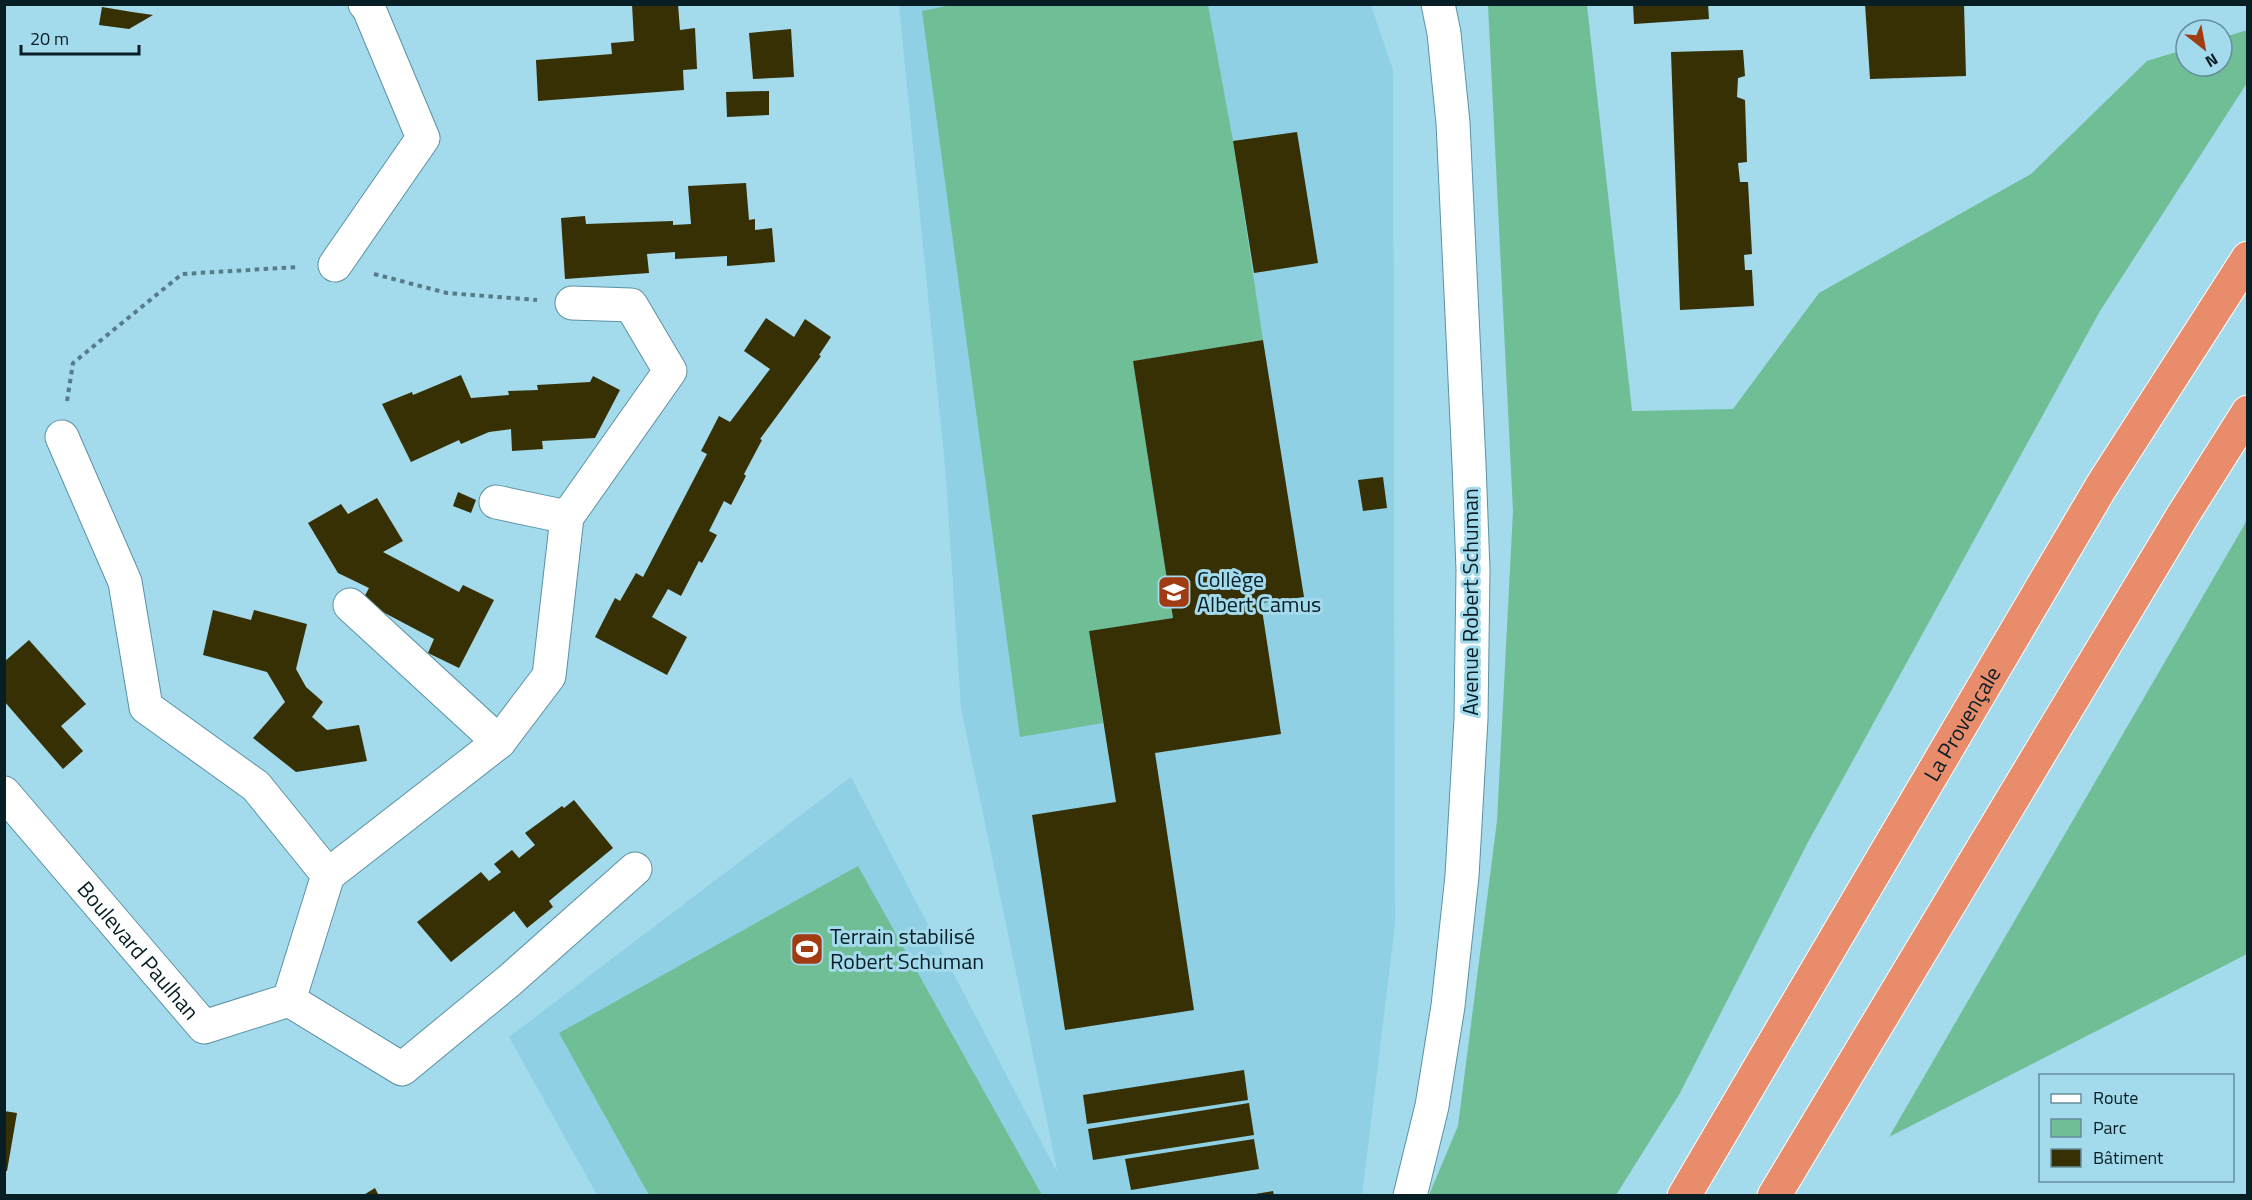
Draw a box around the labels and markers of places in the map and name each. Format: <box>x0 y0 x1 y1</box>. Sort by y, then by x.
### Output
place label: Collège Albert Camus <box>1197 562 1321 621</box>
school or university icon: Collège Albert Camus <box>1156 574 1192 610</box>
place label: Terrain stabilisé Robert Schuman <box>830 919 984 978</box>
sports icon: Terrain stabilisé Robert Schuman <box>789 931 825 967</box>

